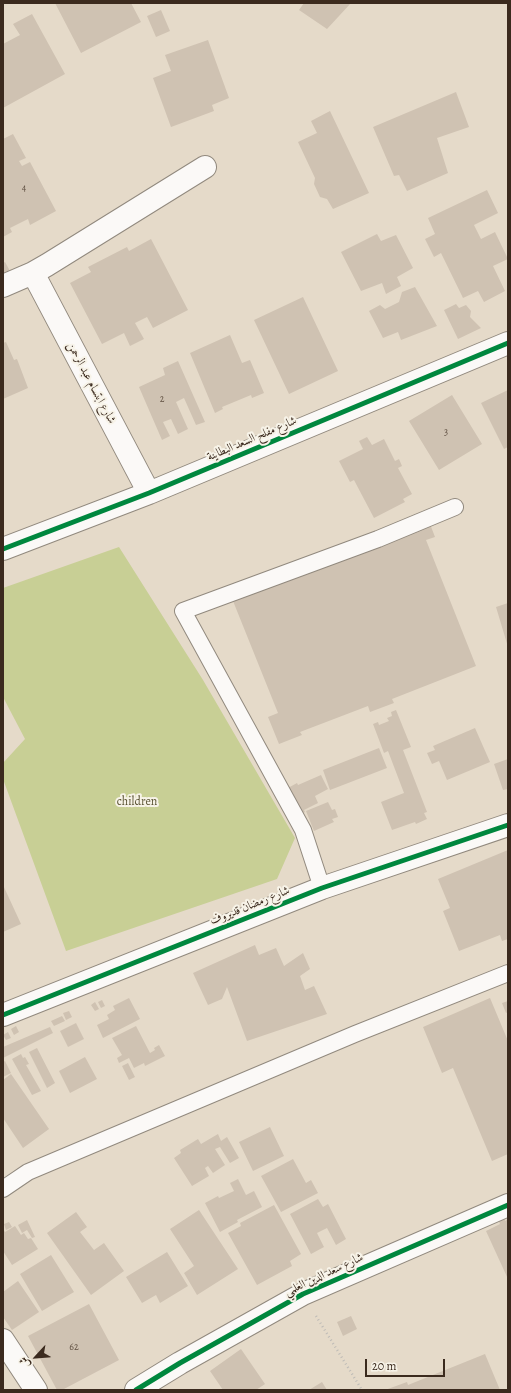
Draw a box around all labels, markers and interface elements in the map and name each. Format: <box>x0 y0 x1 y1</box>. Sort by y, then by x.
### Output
house number: 4 <box>22 183 26 195</box>
street label: شارع ابتسام عبد الرحمن <box>63 340 119 426</box>
house number: 2 <box>160 394 164 406</box>
street label: شارع مفلح السعد البطاينة <box>205 414 299 464</box>
house number: 3 <box>444 427 448 439</box>
park label: children <box>117 795 157 809</box>
street label: شارع رمضان قديروف <box>208 883 292 929</box>
street label: شارع سعد الدين العلمي <box>282 1250 366 1300</box>
north arrow <box>16 1337 56 1377</box>
house number: 62 <box>69 1342 79 1354</box>
scale bar <box>367 1351 447 1377</box>
text: ش <box>16 1354 34 1371</box>
text: 20 m <box>372 1358 396 1374</box>

